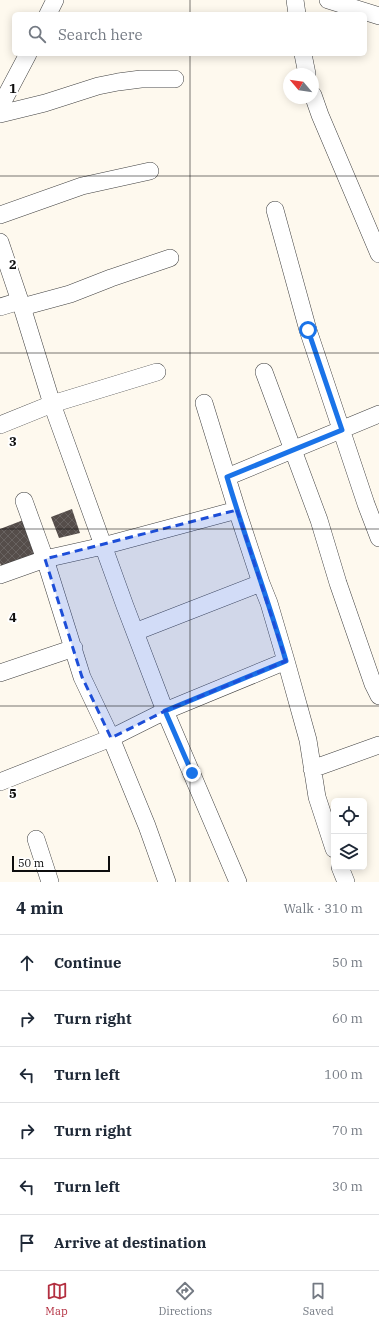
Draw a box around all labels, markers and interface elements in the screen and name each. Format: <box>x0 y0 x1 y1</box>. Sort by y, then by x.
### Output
search box <box>12 12 367 56</box>
icon: search <box>26 23 48 45</box>
text: Search here <box>58 25 143 44</box>
north arrow <box>283 68 319 104</box>
text: 1 <box>9 80 17 97</box>
text: 2 <box>9 256 17 273</box>
route start <box>299 321 317 339</box>
text: 3 <box>9 433 17 450</box>
text: 4 <box>9 609 17 626</box>
route end <box>183 764 201 782</box>
text: 5 <box>9 785 17 802</box>
map controls <box>331 798 367 870</box>
button: locate <box>331 798 367 834</box>
button: layers <box>331 834 367 870</box>
scale bar <box>12 854 110 873</box>
text: 50 m <box>18 856 44 870</box>
text: 4 min <box>16 897 64 919</box>
text: Walk · 310 m <box>284 900 363 917</box>
icon: ahead <box>16 952 38 974</box>
text: Continue <box>54 953 121 972</box>
text: 50 m <box>332 954 363 971</box>
icon: right <box>16 1008 38 1030</box>
text: Turn right <box>54 1009 132 1028</box>
text: 60 m <box>332 1010 363 1027</box>
icon: left <box>16 1064 38 1086</box>
text: Turn left <box>54 1065 120 1084</box>
text: 100 m <box>324 1066 363 1083</box>
icon: right <box>16 1120 38 1142</box>
text: Turn right <box>54 1121 132 1140</box>
text: 70 m <box>332 1122 363 1139</box>
icon: left <box>16 1176 38 1198</box>
text: Turn left <box>54 1177 120 1196</box>
text: 30 m <box>332 1178 363 1195</box>
icon: arrive <box>16 1232 38 1254</box>
text: Arrive at destination <box>54 1233 206 1252</box>
tab: Map <box>45 1280 68 1318</box>
tab: Directions <box>158 1280 212 1318</box>
tab: Saved <box>303 1280 334 1318</box>

